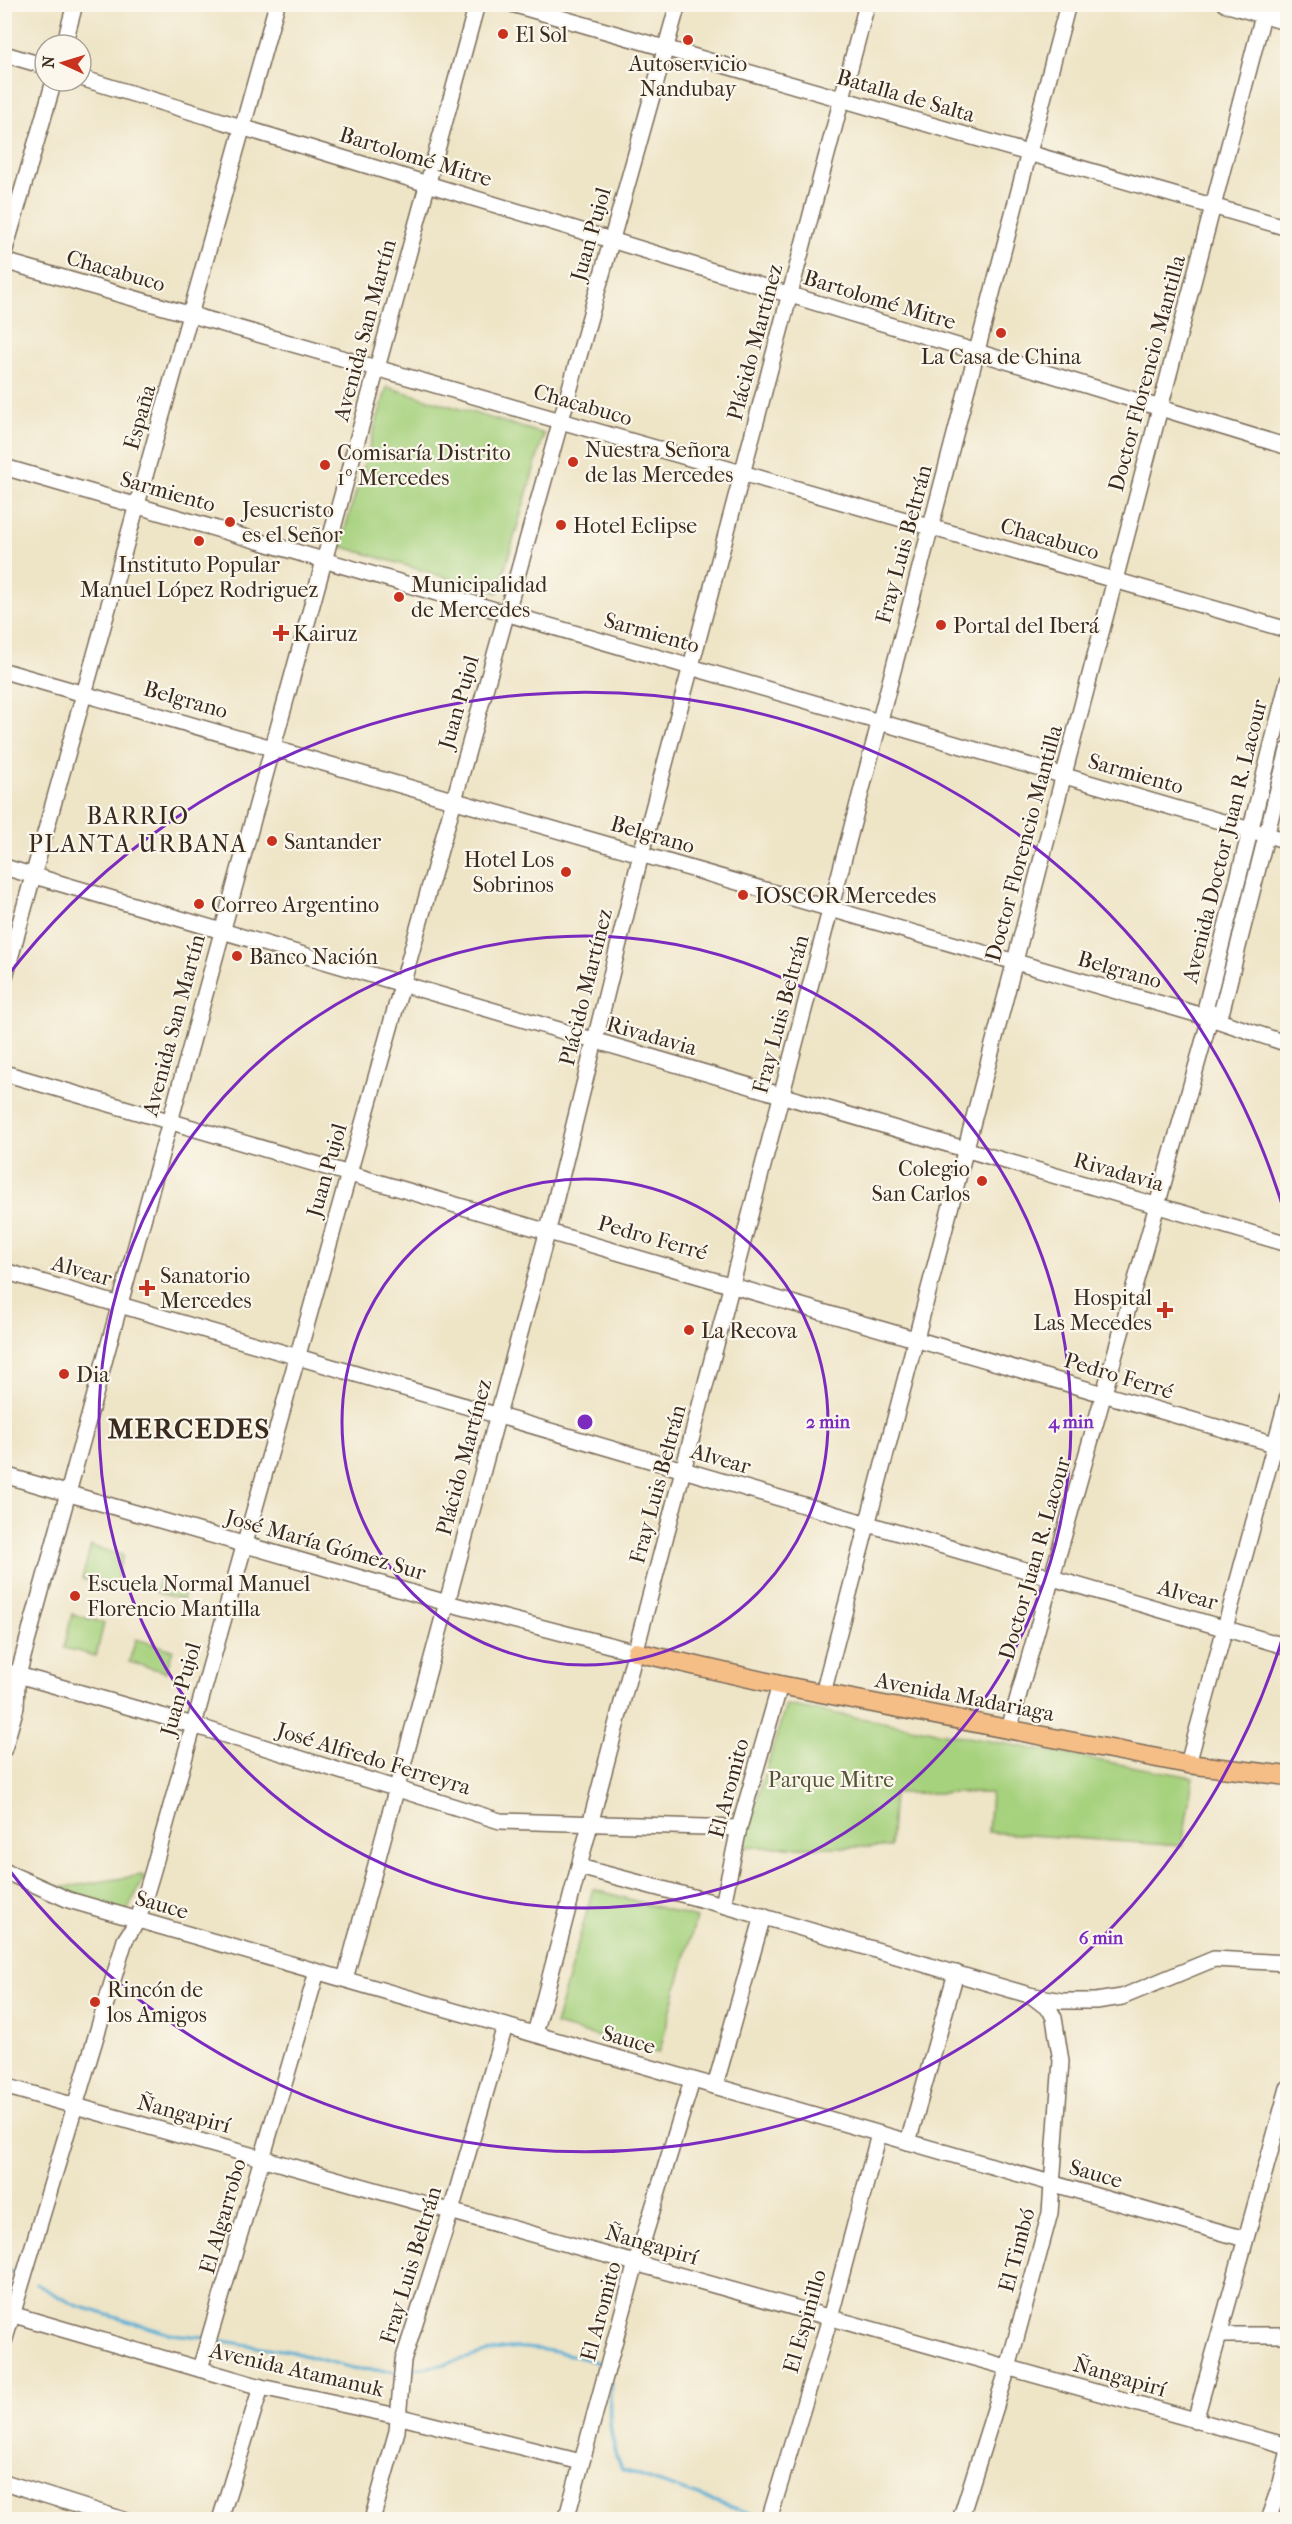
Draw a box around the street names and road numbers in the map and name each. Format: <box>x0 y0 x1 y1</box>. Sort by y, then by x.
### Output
street label: Batalla de Salta <box>834 64 979 128</box>
street label: Bartolomé Mitre <box>336 121 495 193</box>
street label: Juan Pujol <box>565 184 617 286</box>
street label: Avenida San Martín <box>328 236 402 425</box>
street label: Chacabuco <box>63 244 168 297</box>
street label: Doctor Florencio Mantilla <box>1103 251 1191 494</box>
street label: Plácido Martínez <box>722 261 788 423</box>
street label: Bartolomé Mitre <box>800 264 959 336</box>
street label: Chacabuco <box>530 378 635 431</box>
street label: España <box>118 381 162 453</box>
street label: Fray Luis Beltrán <box>870 462 938 627</box>
street label: Sarmiento <box>117 466 218 518</box>
street label: Chacabuco <box>997 512 1102 565</box>
street label: Sarmiento <box>601 607 702 659</box>
street label: Juan Pujol <box>433 652 485 754</box>
street label: Belgrano <box>141 676 231 724</box>
street label: Avenida Doctor Juan R. Lacour <box>1177 696 1273 987</box>
street label: Doctor Florencio Mantilla <box>980 721 1068 964</box>
street label: Sarmiento <box>1085 748 1186 800</box>
street label: Belgrano <box>608 811 698 859</box>
street label: Plácido Martínez <box>554 906 618 1068</box>
street label: Avenida San Martín <box>137 931 211 1120</box>
street label: Fray Luis Beltrán <box>747 932 815 1097</box>
street label: Belgrano <box>1075 946 1165 994</box>
street label: Rivadavia <box>604 1011 701 1061</box>
street label: Juan Pujol <box>301 1120 353 1222</box>
street label: Rivadavia <box>1071 1147 1168 1197</box>
street label: Pedro Ferré <box>595 1210 711 1266</box>
street label: Alvear <box>48 1250 115 1292</box>
street label: Pedro Ferré <box>1061 1347 1177 1405</box>
street label: Plácido Martínez <box>431 1376 497 1538</box>
street label: Fray Luis Beltrán <box>624 1402 692 1567</box>
street label: Alvear <box>687 1438 754 1480</box>
street label: Doctor Juan R. Lacour <box>994 1453 1077 1663</box>
street label: José María Gómez Sur <box>221 1503 429 1586</box>
street label: Alvear <box>1154 1574 1221 1616</box>
street label: Juan Pujol <box>155 1639 207 1741</box>
street label: Avenida Madariaga <box>872 1667 1057 1727</box>
street label: José Alfredo Ferreyra <box>272 1717 475 1801</box>
street label: El Aromito <box>703 1735 755 1841</box>
street label: Sauce <box>132 1885 192 1925</box>
street label: Sauce <box>599 2020 659 2060</box>
street label: Ñangapirí <box>134 2088 234 2139</box>
street label: Sauce <box>1066 2154 1126 2194</box>
street label: El Algarrobo <box>194 2156 252 2277</box>
street label: Fray Luis Beltrán <box>375 2183 447 2347</box>
street label: El Timbó <box>993 2205 1041 2295</box>
street label: Ñangapirí <box>602 2218 702 2271</box>
street label: El Aromito <box>575 2258 627 2364</box>
street label: El Espinillo <box>778 2266 832 2376</box>
street label: Avenida Atamanuk <box>206 2337 387 2403</box>
street label: Ñangapirí <box>1070 2350 1170 2403</box>

